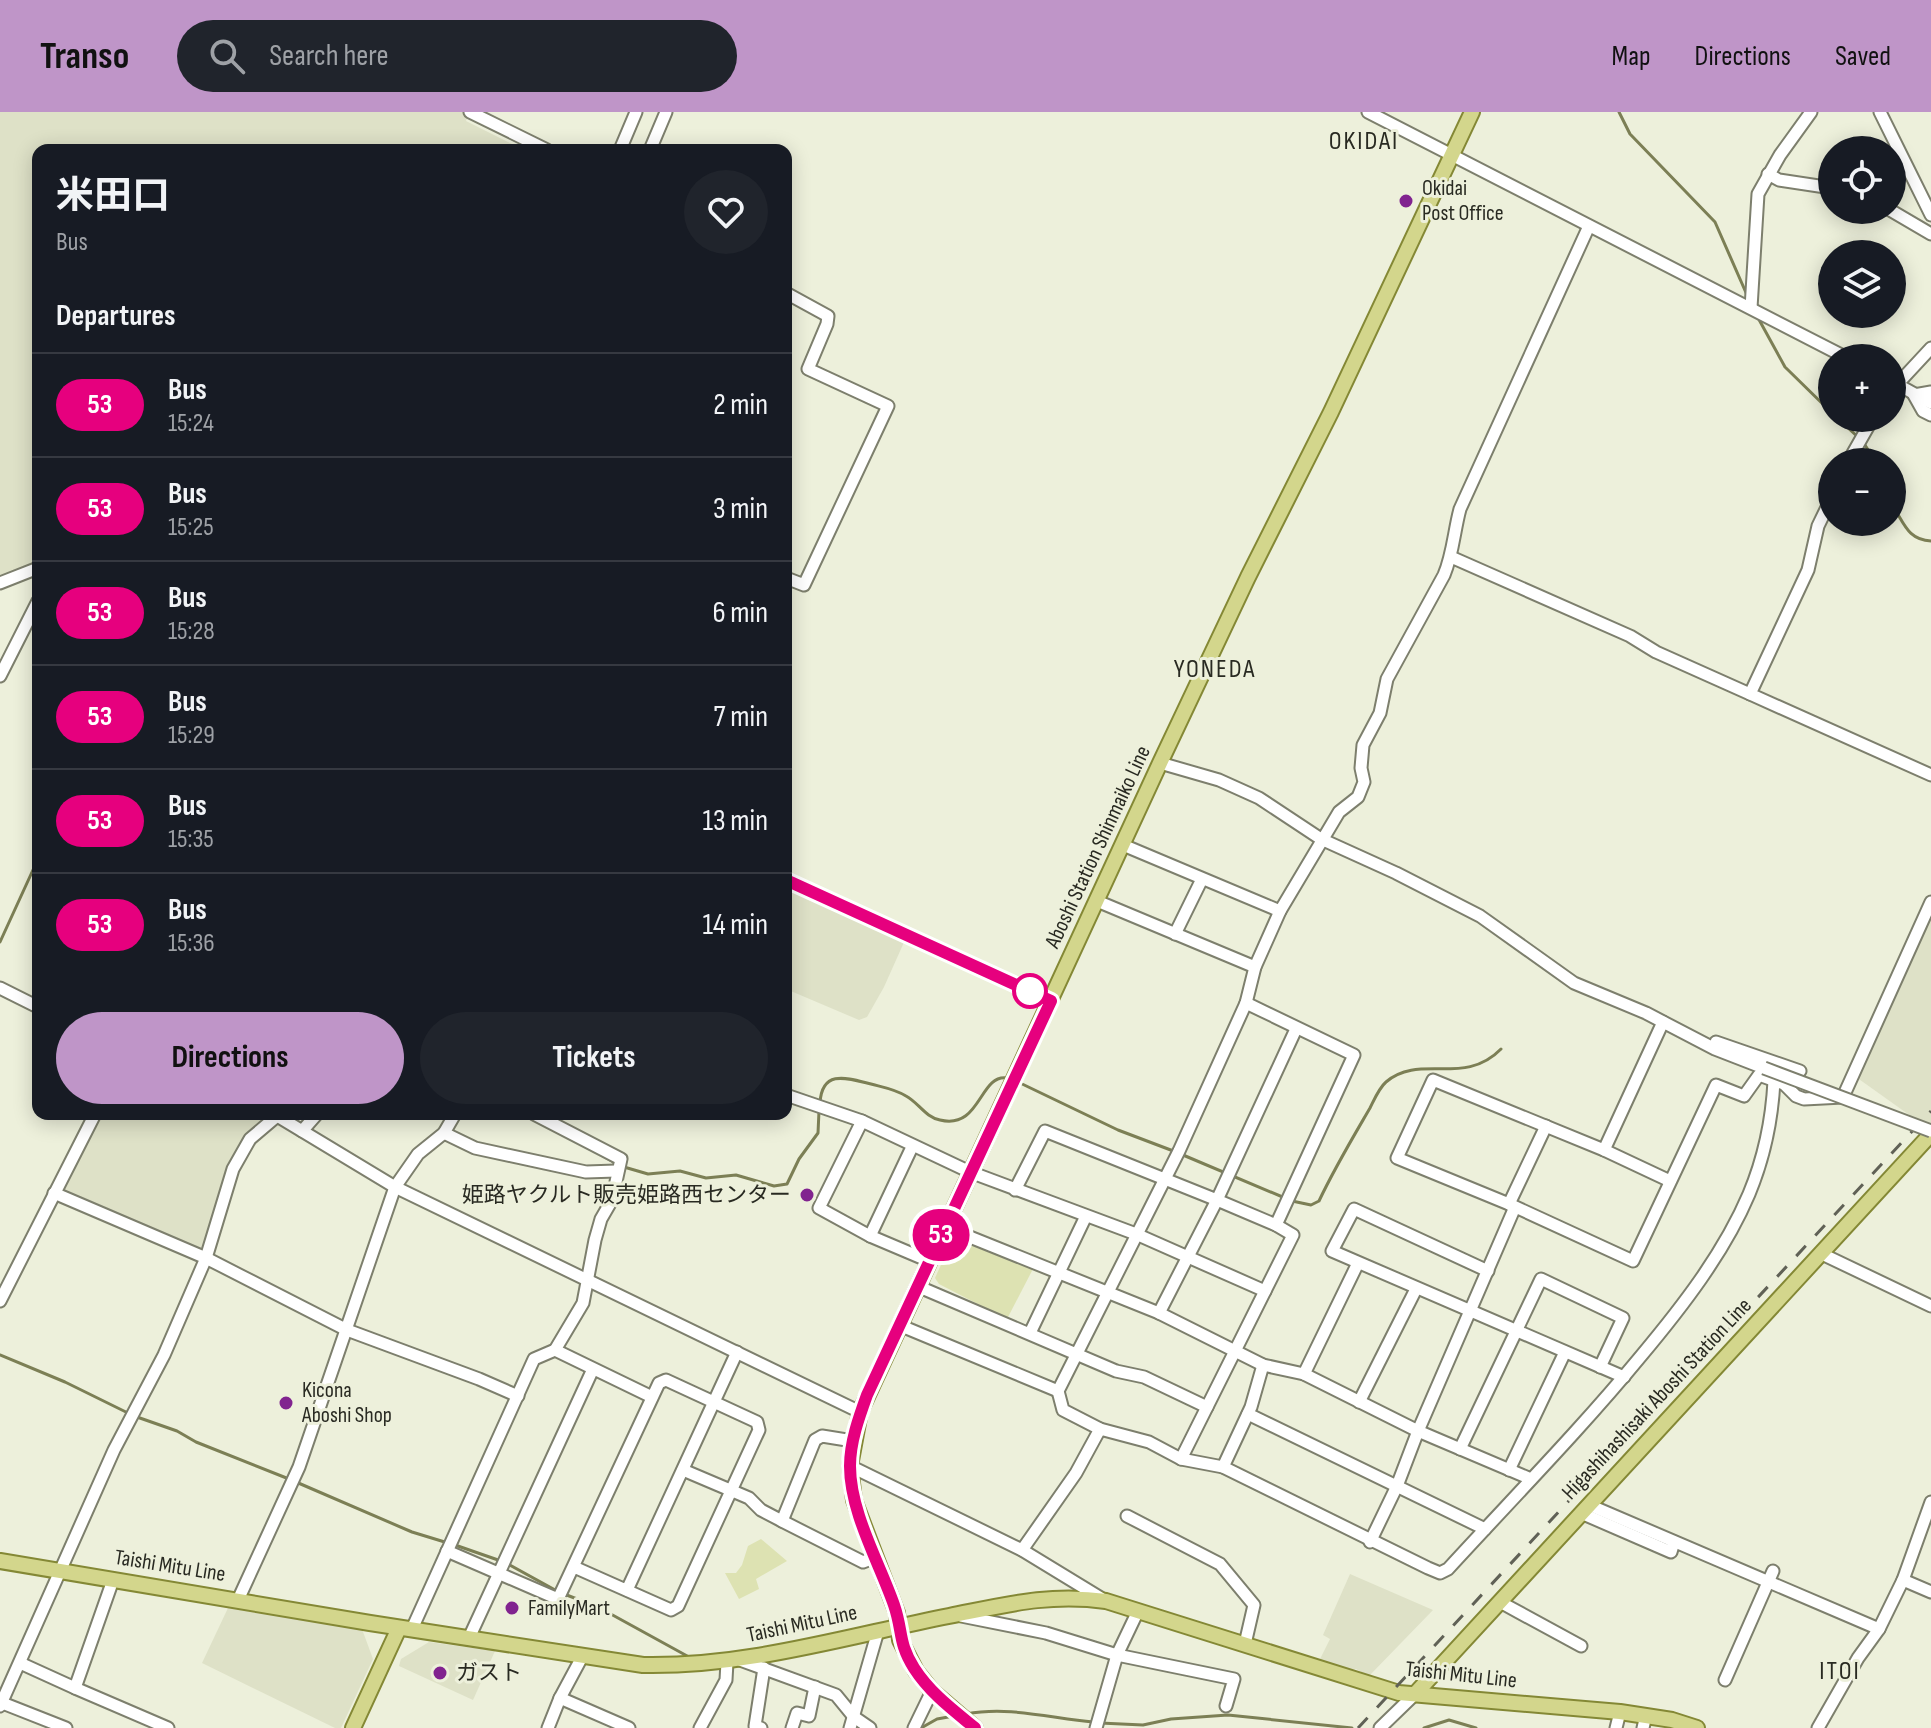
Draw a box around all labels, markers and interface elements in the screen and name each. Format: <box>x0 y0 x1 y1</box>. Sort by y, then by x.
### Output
search box <box>177 20 737 92</box>
text: Transo <box>40 34 129 79</box>
icon: search <box>205 34 249 78</box>
text: Search here <box>269 38 389 74</box>
text: Map <box>1612 40 1651 73</box>
text: Directions <box>1695 40 1791 73</box>
text: Saved <box>1835 40 1891 73</box>
district label: OKIDAI <box>1329 126 1399 157</box>
map controls <box>1818 136 1906 536</box>
button: locate <box>1818 136 1906 224</box>
button: heart <box>684 170 768 254</box>
text: 米田口 <box>56 174 170 219</box>
place label: Okidai Post Office <box>1422 175 1504 227</box>
marker: Okidai Post Office <box>1397 192 1415 210</box>
text: Bus <box>56 227 88 258</box>
button: layers <box>1818 240 1906 328</box>
text: Departures <box>56 298 176 334</box>
button: + <box>1818 344 1906 432</box>
text: Bus <box>168 372 207 408</box>
text: 2 min <box>713 387 768 423</box>
text: 53 <box>88 388 112 421</box>
text: 15:24 <box>168 408 214 439</box>
button: − <box>1818 448 1906 536</box>
text: Bus <box>168 476 207 512</box>
text: 3 min <box>713 491 768 527</box>
text: 53 <box>88 492 112 525</box>
text: 15:25 <box>168 512 214 543</box>
text: Bus <box>168 580 207 616</box>
text: 6 min <box>712 595 768 631</box>
text: 53 <box>88 596 112 629</box>
text: 15:28 <box>168 616 215 647</box>
district label: YONEDA <box>1174 654 1256 685</box>
text: Bus <box>168 684 207 720</box>
text: 7 min <box>714 699 768 735</box>
text: 53 <box>88 700 112 733</box>
text: 15:29 <box>168 720 215 751</box>
street label: Aboshi Station Shinmaiko Line <box>1039 741 1157 953</box>
text: Bus <box>168 788 207 824</box>
text: 13 min <box>702 803 768 839</box>
text: 53 <box>88 804 112 837</box>
text: 15:35 <box>168 824 214 855</box>
text: Bus <box>168 892 207 928</box>
text: 14 min <box>703 907 768 943</box>
text: 53 <box>88 908 112 941</box>
text: 15:36 <box>168 928 215 959</box>
unlabelled marker <box>1013 974 1047 1008</box>
button: Directions <box>56 1012 404 1104</box>
button: Tickets <box>420 1012 768 1104</box>
place label: 姫路ヤクルト販売姫路西センター <box>462 1182 791 1209</box>
marker: 姫路ヤクルト販売姫路西センター <box>798 1186 816 1204</box>
line badge: 53 <box>905 1209 977 1261</box>
text: 53 <box>929 1218 953 1251</box>
street label: Higashihashisaki Aboshi Station Line <box>1556 1293 1758 1505</box>
place label: Kicona Aboshi Shop <box>301 1377 392 1429</box>
marker: Kicona Aboshi Shop <box>277 1394 295 1412</box>
street label: Taishi Mitu Line <box>113 1544 227 1588</box>
place label: FamilyMart <box>528 1595 610 1622</box>
marker: FamilyMart <box>503 1599 521 1617</box>
street label: Taishi Mitu Line <box>744 1599 860 1649</box>
street label: Taishi Mitu Line <box>1404 1656 1518 1694</box>
district label: ITOI <box>1819 1656 1861 1687</box>
place label: ガスト <box>456 1660 522 1687</box>
marker: ガスト <box>431 1664 449 1682</box>

